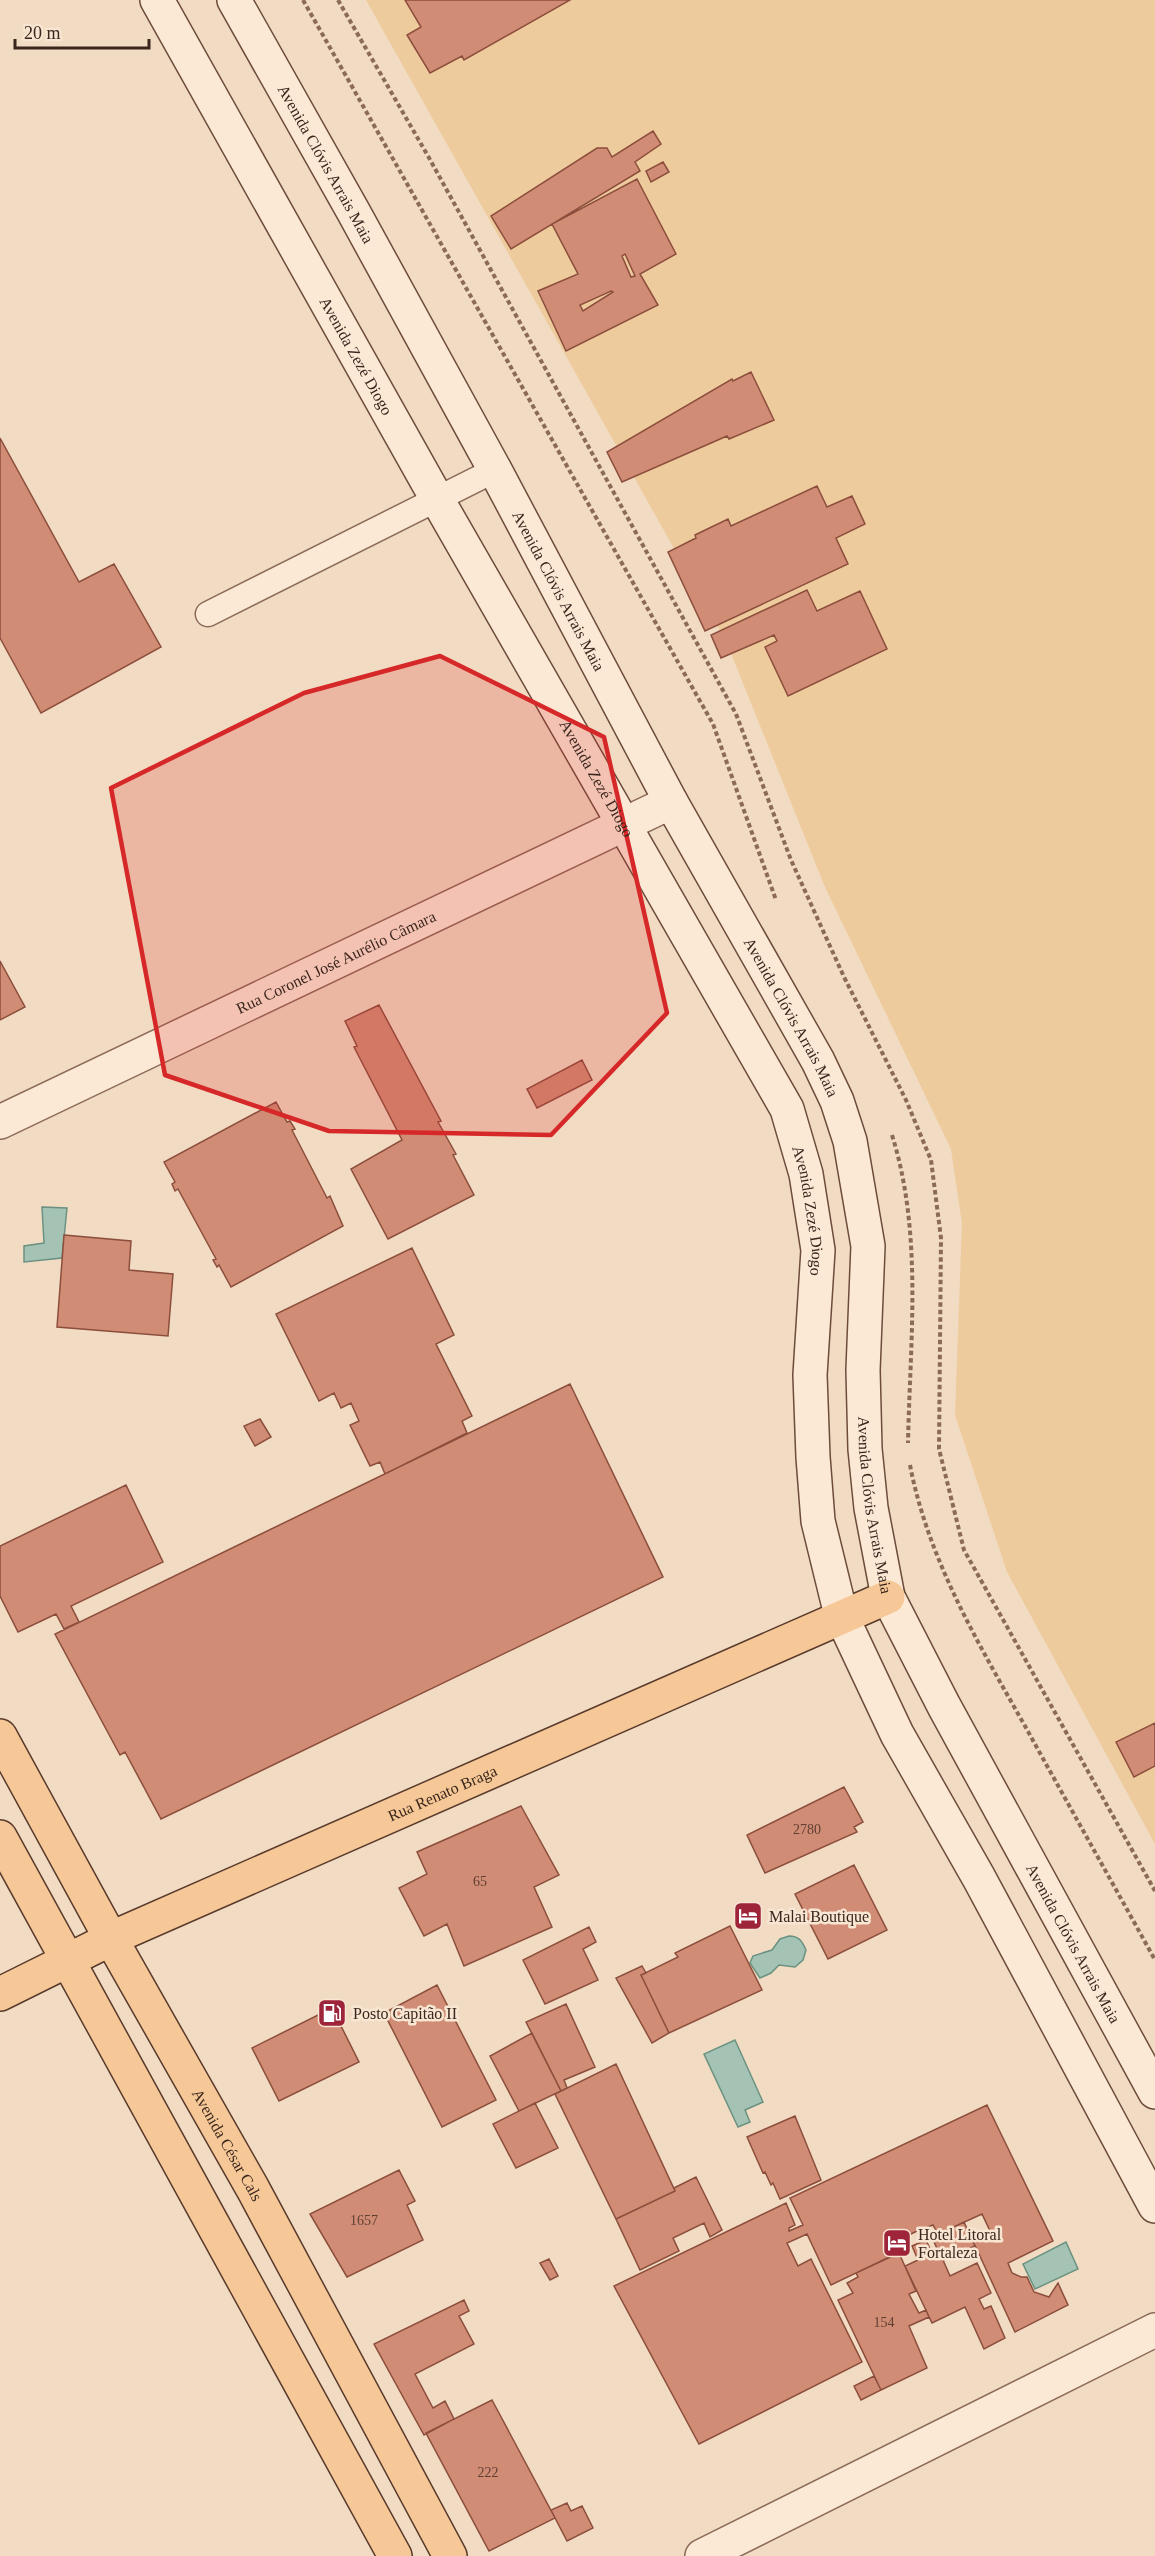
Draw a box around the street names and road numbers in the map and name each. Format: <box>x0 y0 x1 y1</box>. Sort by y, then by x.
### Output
street label: Avenida Clóvis Arrais Maia <box>275 82 377 246</box>
street label: Avenida Zezé Diogo <box>317 294 396 418</box>
street label: Avenida Clóvis Arrais Maia <box>509 507 608 674</box>
street label: Avenida Zezé Diogo <box>557 717 637 840</box>
street label: Rua Coronel José Aurélio Câmara <box>233 907 438 1017</box>
street label: Avenida Clóvis Arrais Maia <box>741 934 842 1099</box>
street label: Avenida Zezé Diogo <box>790 1144 827 1276</box>
street label: Avenida Clóvis Arrais Maia <box>856 1416 896 1595</box>
street label: Rua Renato Braga <box>385 1761 499 1824</box>
street label: Avenida Clóvis Arrais Maia <box>1023 1861 1124 2026</box>
street label: Avenida César Cals <box>189 2086 266 2204</box>

